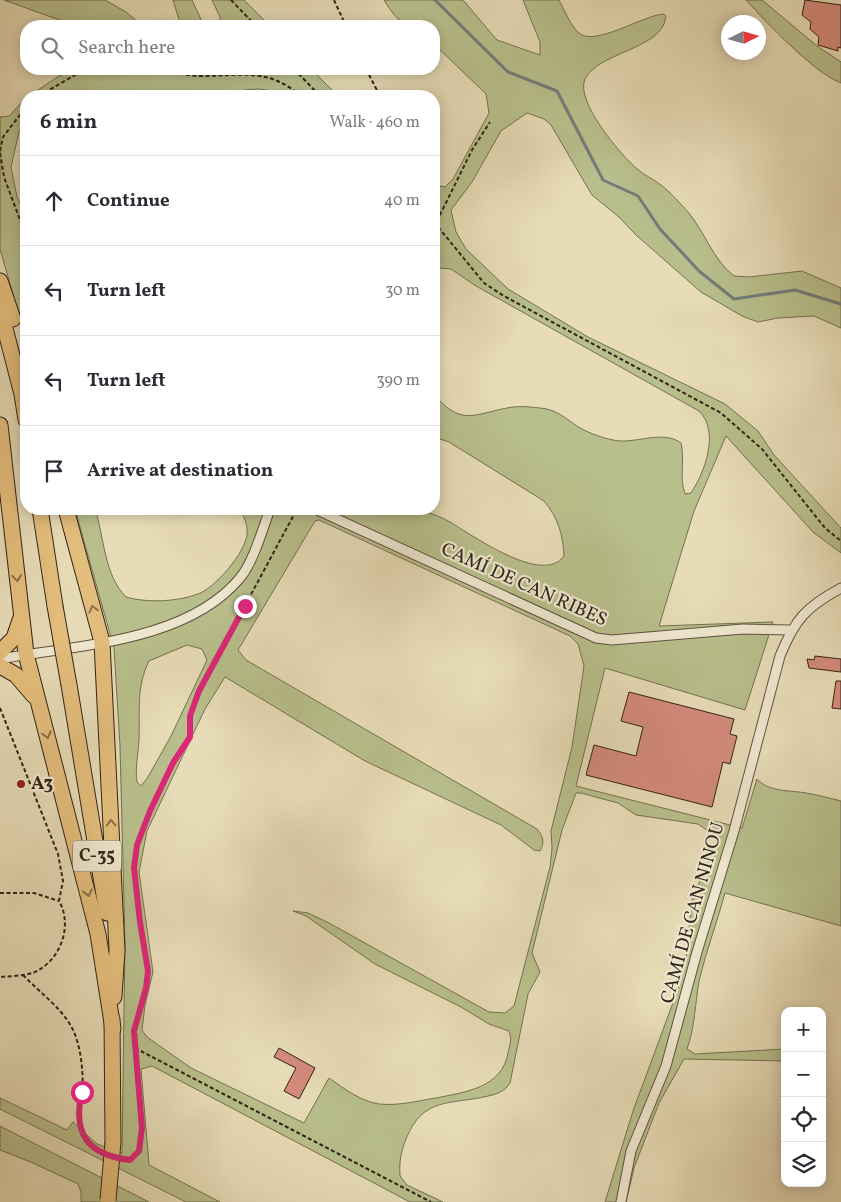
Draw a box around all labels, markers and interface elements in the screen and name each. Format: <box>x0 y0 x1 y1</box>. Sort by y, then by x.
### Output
north arrow <box>721 15 766 60</box>
search box <box>20 20 440 75</box>
icon: search <box>38 34 66 62</box>
text: Search here <box>78 35 175 61</box>
text: 6 min <box>40 108 97 137</box>
text: Walk · 460 m <box>330 112 420 134</box>
icon: ahead <box>40 187 68 215</box>
text: Continue <box>87 188 170 214</box>
text: 40 m <box>384 190 420 212</box>
icon: left <box>40 277 68 305</box>
text: Turn left <box>87 278 166 304</box>
text: 30 m <box>385 280 420 302</box>
icon: left <box>40 367 68 395</box>
text: Turn left <box>87 368 166 394</box>
text: 390 m <box>377 370 420 392</box>
icon: arrive <box>40 457 68 485</box>
text: Arrive at destination <box>87 458 273 484</box>
street label: CAMÍ DE CAN RIBES <box>437 537 611 633</box>
one-way arrow <box>11 574 22 582</box>
route end <box>234 595 257 618</box>
one-way arrow <box>89 605 99 614</box>
one-way arrow <box>41 731 52 740</box>
place label: A3 <box>31 771 53 797</box>
marker: A3 <box>15 778 27 790</box>
one-way arrow <box>105 818 116 826</box>
street label: CAMÍ DE CAN NINOU <box>655 819 731 1007</box>
road number: C-35 <box>73 840 121 871</box>
one-way arrow <box>82 888 93 897</box>
map controls <box>781 1007 826 1187</box>
button: + <box>781 1007 826 1052</box>
button: − <box>781 1052 826 1097</box>
route start <box>71 1081 94 1104</box>
button: locate <box>781 1097 826 1142</box>
button: layers <box>781 1142 826 1187</box>

